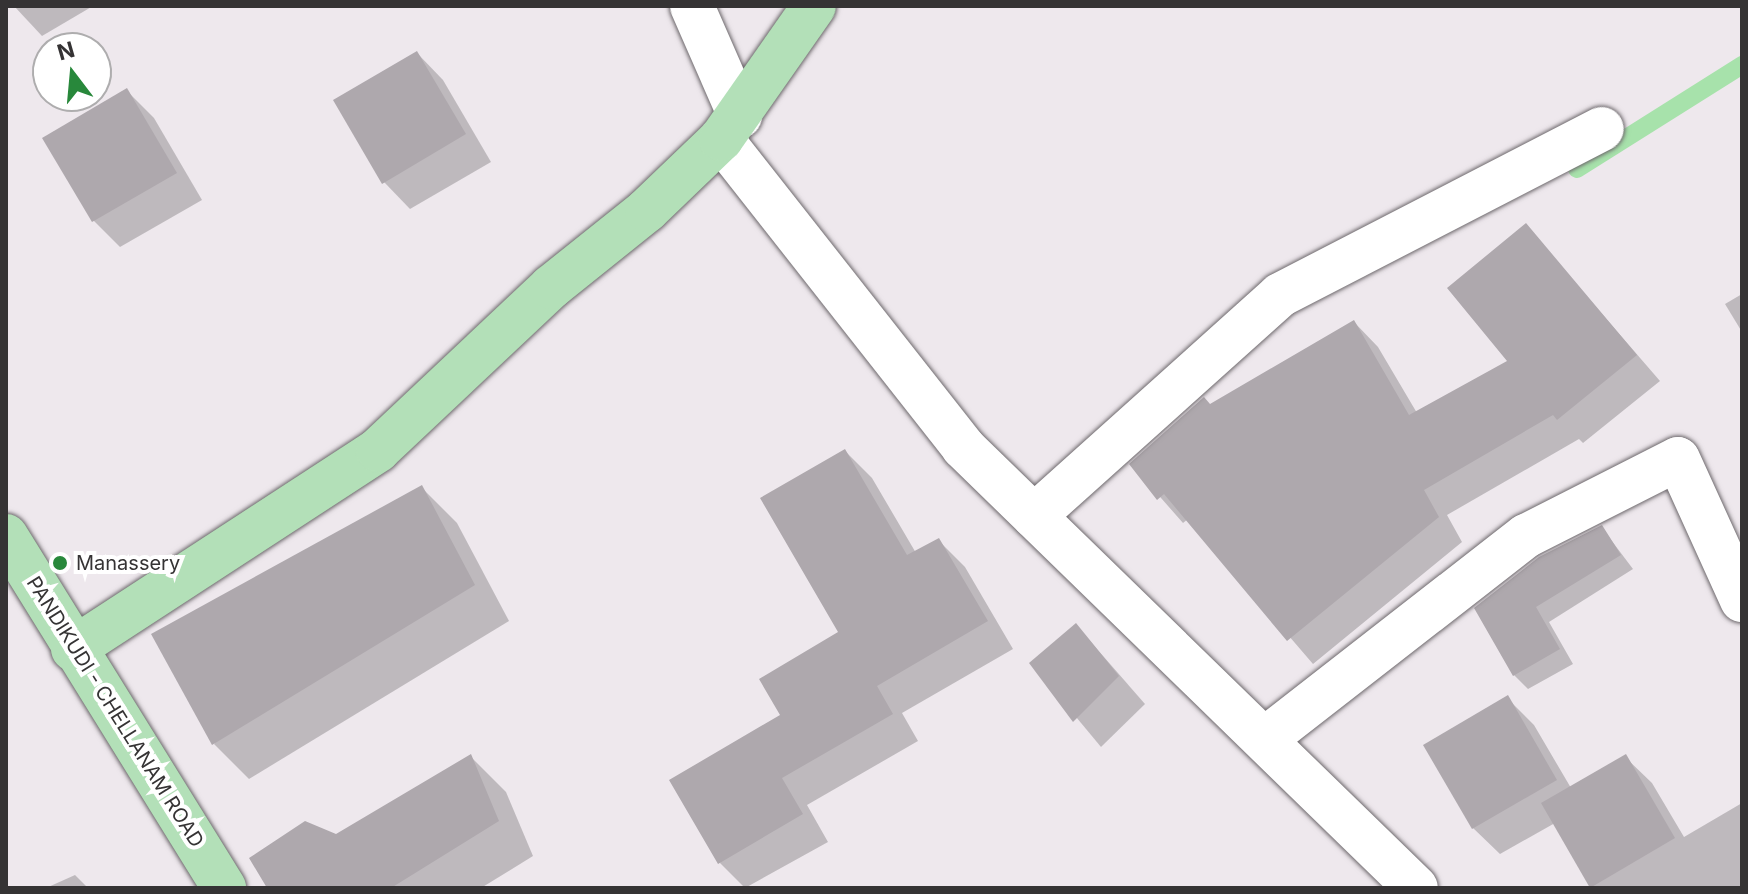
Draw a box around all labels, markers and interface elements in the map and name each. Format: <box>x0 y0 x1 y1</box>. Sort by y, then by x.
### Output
north arrow <box>32 32 112 112</box>
text: N <box>54 36 78 66</box>
place label: Manassery <box>76 551 180 575</box>
marker: Manassery <box>51 554 69 572</box>
street label: PANDIKUDI - CHELLANAM ROAD <box>21 572 209 852</box>

